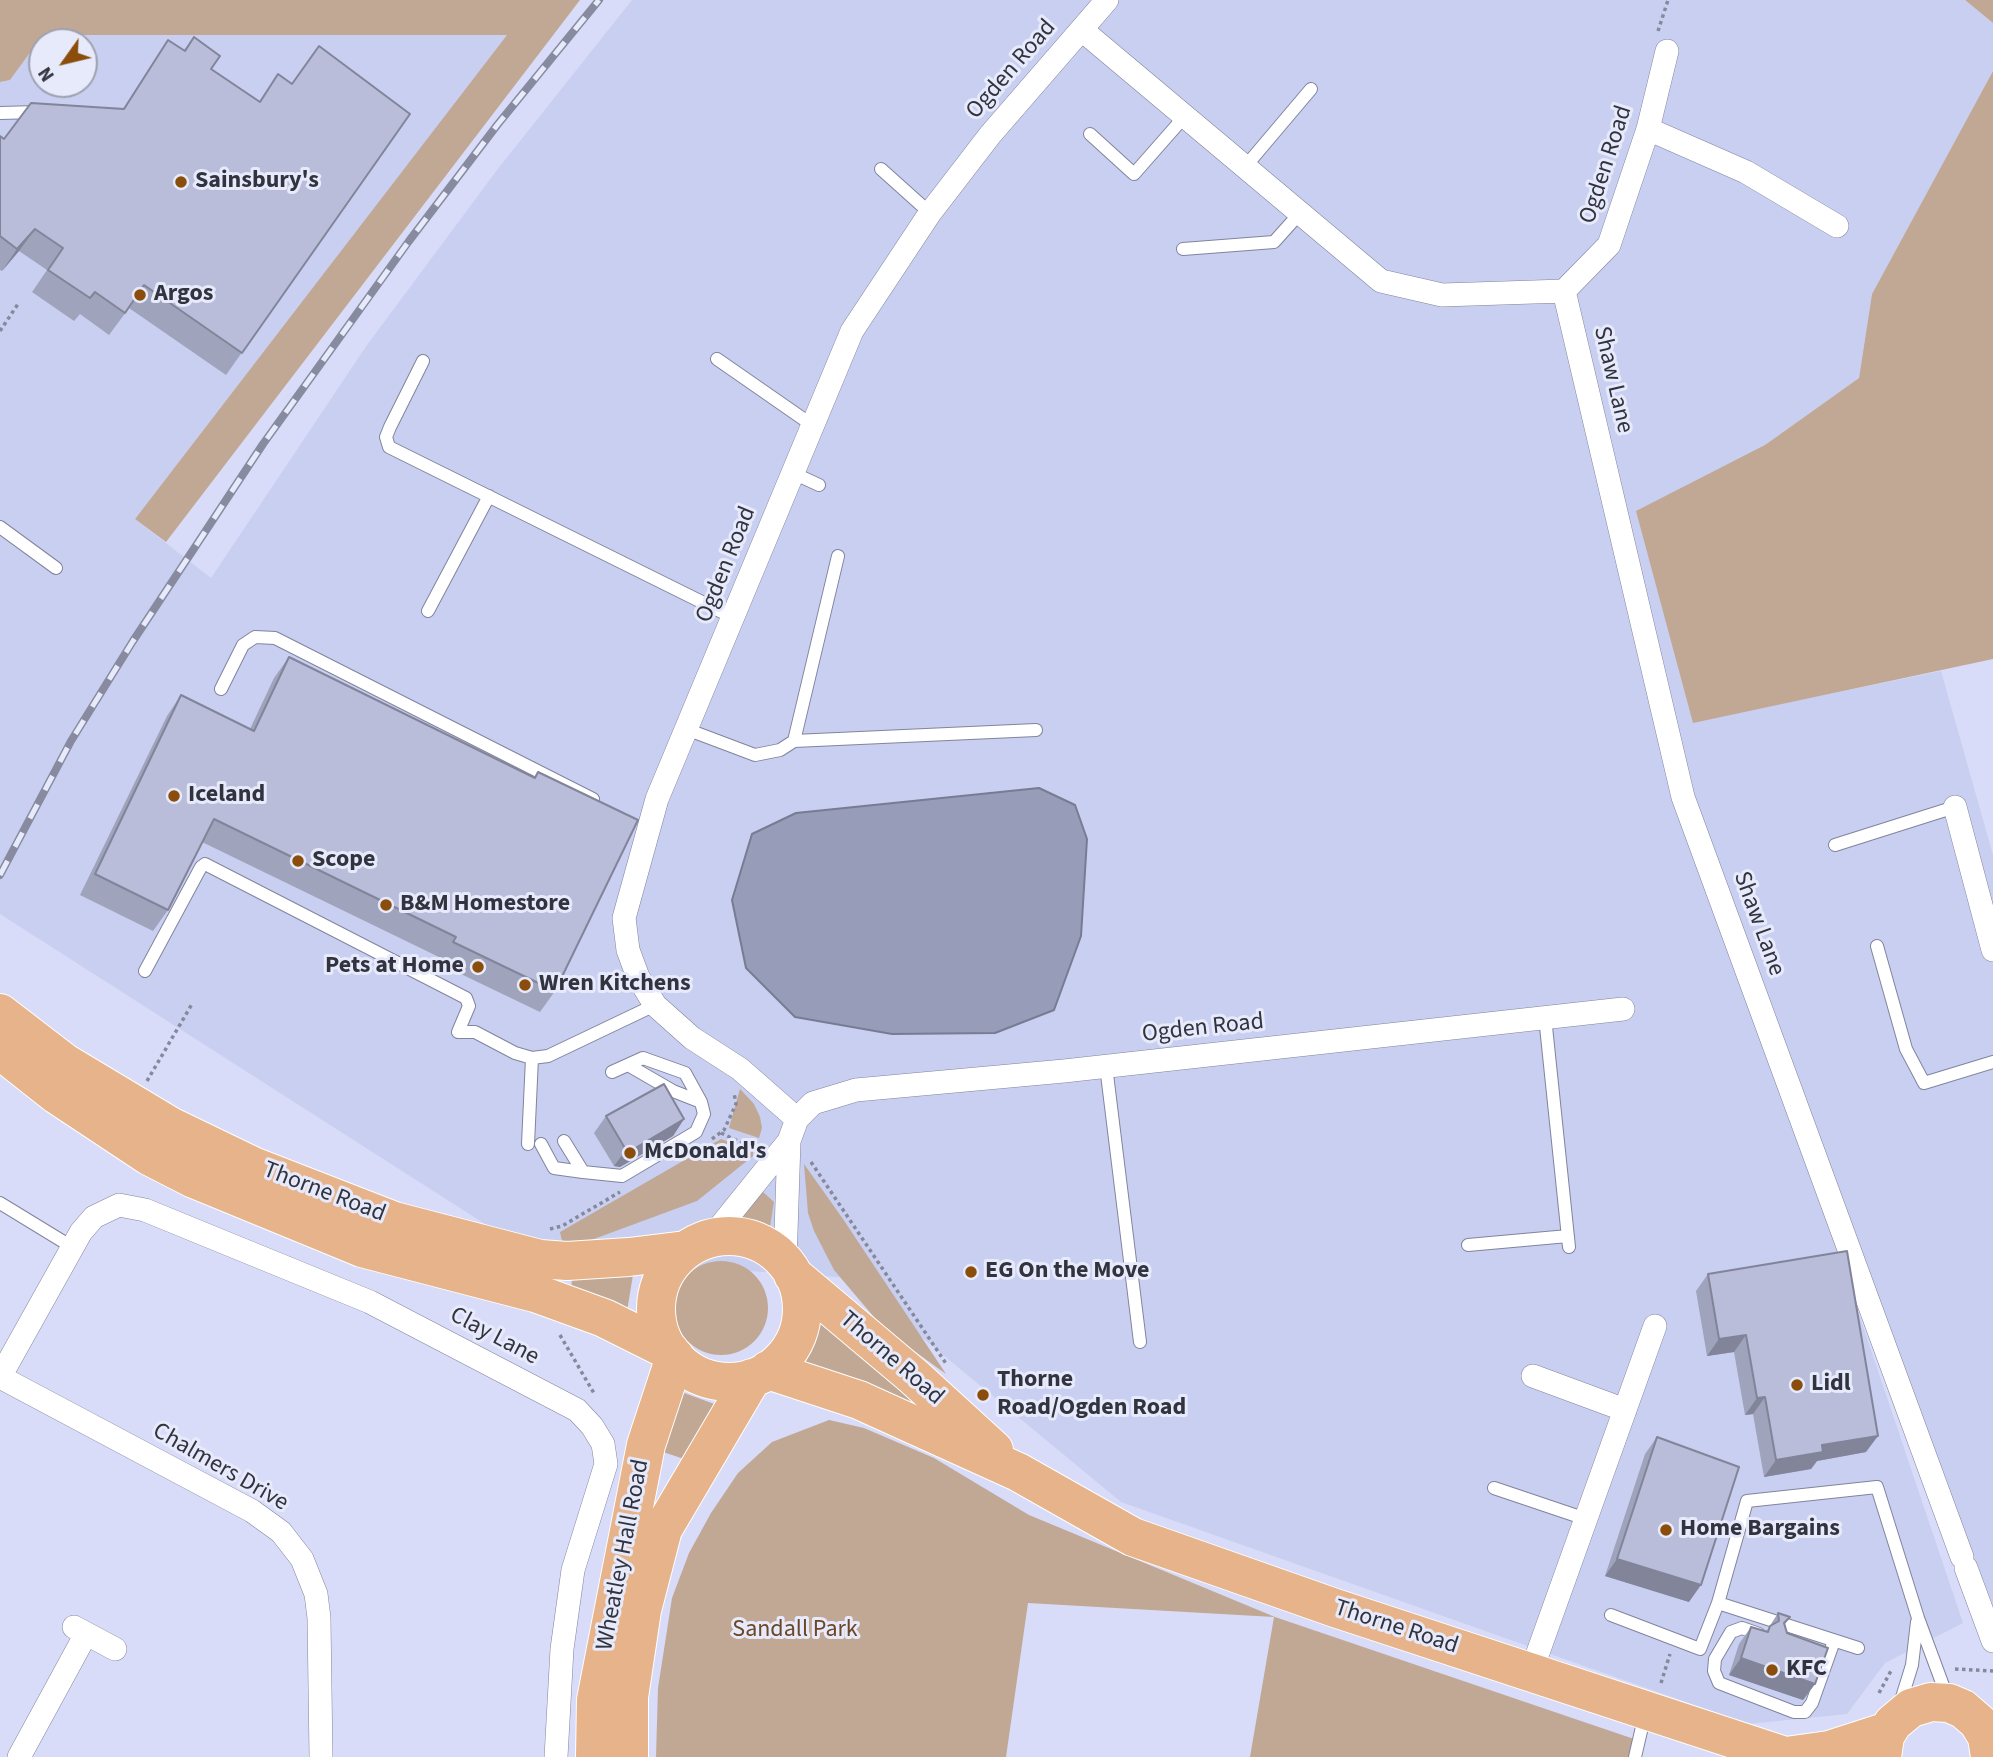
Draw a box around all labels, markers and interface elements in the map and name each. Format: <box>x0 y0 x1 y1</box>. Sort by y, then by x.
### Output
street label: Ogden Road <box>961 14 1063 126</box>
north arrow <box>28 28 98 98</box>
text: N <box>32 61 62 87</box>
street label: Ogden Road <box>1574 102 1640 228</box>
place label: Sainsbury's <box>195 168 319 196</box>
marker: Sainsbury's <box>173 174 189 190</box>
place label: Argos <box>154 281 213 309</box>
marker: Argos <box>132 287 148 303</box>
street label: Shaw Lane <box>1586 324 1638 436</box>
street label: Ogden Road <box>691 503 763 627</box>
place label: Iceland <box>188 782 265 810</box>
marker: Iceland <box>166 788 182 804</box>
place label: Scope <box>312 847 375 875</box>
marker: Scope <box>290 853 306 869</box>
street label: Shaw Lane <box>1726 868 1790 980</box>
place label: B&M Homestore <box>400 891 570 919</box>
marker: B&M Homestore <box>378 897 394 913</box>
place label: Pets at Home <box>325 953 464 981</box>
marker: Pets at Home <box>470 959 486 975</box>
place label: Wren Kitchens <box>539 971 691 999</box>
marker: Wren Kitchens <box>517 977 533 993</box>
street label: Ogden Road <box>1141 1008 1265 1050</box>
place label: McDonald's <box>644 1139 766 1167</box>
marker: McDonald's <box>622 1145 638 1161</box>
street label: Thorne Road <box>259 1157 389 1229</box>
place label: EG On the Move <box>985 1258 1150 1286</box>
marker: EG On the Move <box>963 1264 979 1280</box>
street label: Clay Lane <box>445 1302 543 1372</box>
street label: Thorne Road <box>833 1306 949 1412</box>
place label: Thorne Road/Ogden Road <box>997 1367 1186 1423</box>
place label: Lidl <box>1811 1371 1851 1399</box>
marker: Lidl <box>1789 1377 1805 1393</box>
marker: Thorne Road/Ogden Road <box>975 1387 991 1403</box>
street label: Chalmers Drive <box>147 1418 293 1518</box>
street label: Wheatley Hall Road <box>591 1457 657 1653</box>
place label: Home Bargains <box>1680 1516 1840 1544</box>
marker: Home Bargains <box>1658 1522 1674 1538</box>
street label: Thorne Road <box>1330 1594 1462 1662</box>
park label: Sandall Park <box>732 1617 858 1645</box>
place label: KFC <box>1786 1656 1827 1684</box>
marker: KFC <box>1764 1662 1780 1678</box>

